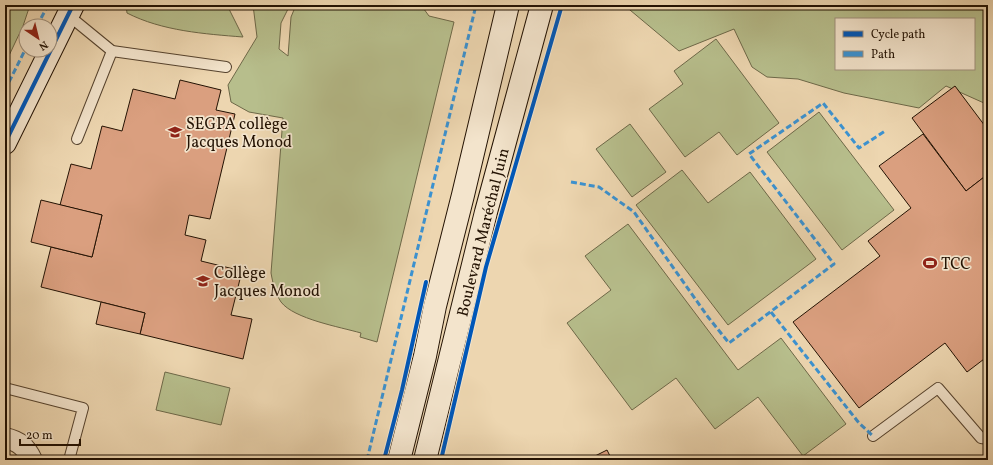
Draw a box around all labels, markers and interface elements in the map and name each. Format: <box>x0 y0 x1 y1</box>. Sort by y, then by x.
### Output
north arrow <box>18 18 58 58</box>
legend <box>835 18 975 70</box>
text: Cycle path <box>871 27 926 43</box>
text: N <box>35 37 50 53</box>
text: Path <box>871 47 895 63</box>
place label: SEGPA collège Jacques Monod <box>186 114 292 154</box>
school or university icon: SEGPA collège Jacques Monod <box>167 124 183 140</box>
street label: Boulevard Maréchal Juin <box>452 146 516 319</box>
place label: TCC <box>941 254 971 276</box>
sports icon: TCC <box>922 255 938 271</box>
place label: Collège Jacques Monod <box>214 263 320 303</box>
school or university icon: Collège Jacques Monod <box>195 273 211 289</box>
scale bar <box>20 421 80 447</box>
text: 20 m <box>26 428 53 444</box>

